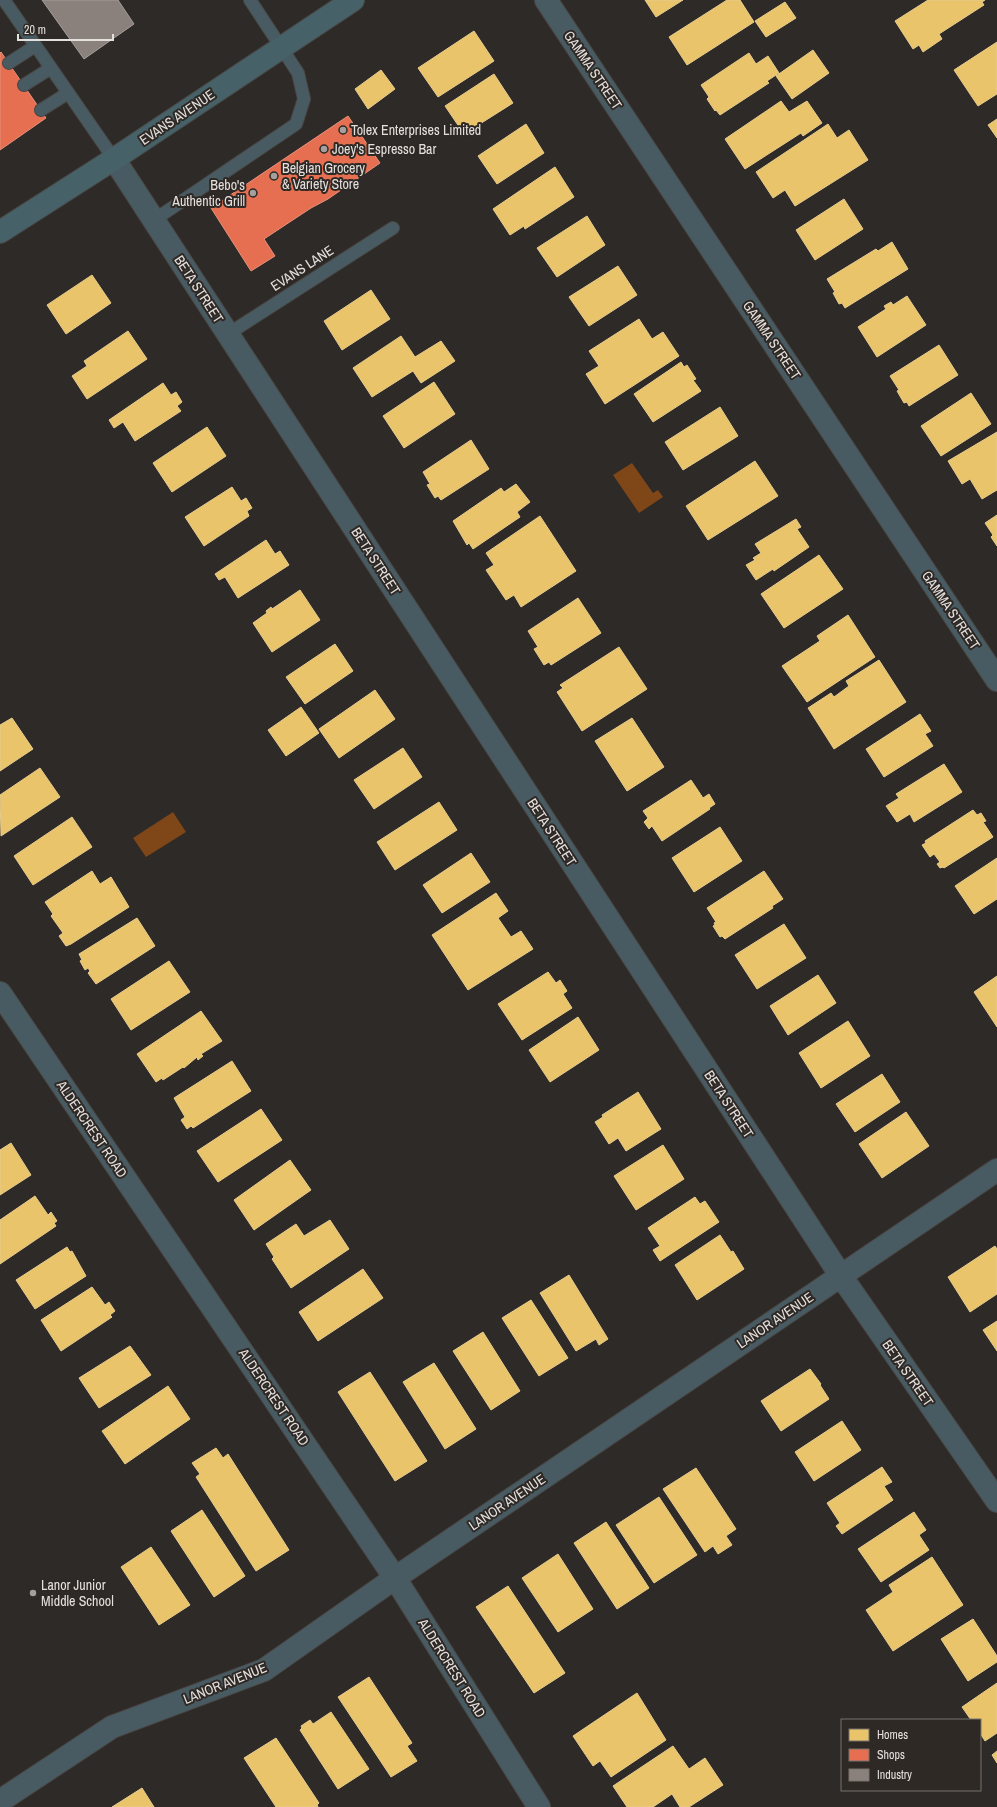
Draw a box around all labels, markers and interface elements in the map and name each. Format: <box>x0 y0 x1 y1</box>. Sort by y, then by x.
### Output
scale bar <box>18 16 113 42</box>
text: 20 m <box>24 22 46 38</box>
street label: GAMMA STREET <box>560 27 626 113</box>
street label: EVANS AVENUE <box>136 85 218 149</box>
place label: Tolex Enterprises Limited <box>351 121 481 139</box>
marker: Tolex Enterprises Limited <box>338 125 348 135</box>
place label: Joey's Espresso Bar <box>332 140 436 158</box>
marker: Joey's Espresso Bar <box>319 144 329 154</box>
place label: Belgian Grocery & Variety Store <box>282 159 365 193</box>
marker: Belgian Grocery & Variety Store <box>269 171 279 181</box>
place label: Bebo's Authentic Grill <box>171 176 245 210</box>
marker: Bebo's Authentic Grill <box>248 188 258 198</box>
street label: EVANS LANE <box>267 241 337 295</box>
street label: BETA STREET <box>170 252 228 326</box>
street label: GAMMA STREET <box>739 297 805 383</box>
street label: BETA STREET <box>347 524 405 598</box>
street label: GAMMA STREET <box>918 567 984 653</box>
street label: BETA STREET <box>523 795 581 869</box>
street label: BETA STREET <box>700 1067 758 1141</box>
street label: ALDERCREST ROAD <box>52 1076 131 1181</box>
street label: LANOR AVENUE <box>733 1288 817 1352</box>
street label: BETA STREET <box>879 1336 937 1410</box>
street label: ALDERCREST ROAD <box>234 1344 313 1449</box>
street label: LANOR AVENUE <box>465 1470 549 1534</box>
place label: Lanor Junior Middle School <box>41 1576 114 1610</box>
marker: Lanor Junior Middle School <box>28 1588 38 1598</box>
street label: ALDERCREST ROAD <box>414 1614 490 1721</box>
street label: LANOR AVENUE <box>181 1658 269 1708</box>
legend <box>841 1719 981 1791</box>
text: Homes <box>877 1727 908 1743</box>
text: Shops <box>877 1747 905 1763</box>
text: Industry <box>877 1767 912 1783</box>

